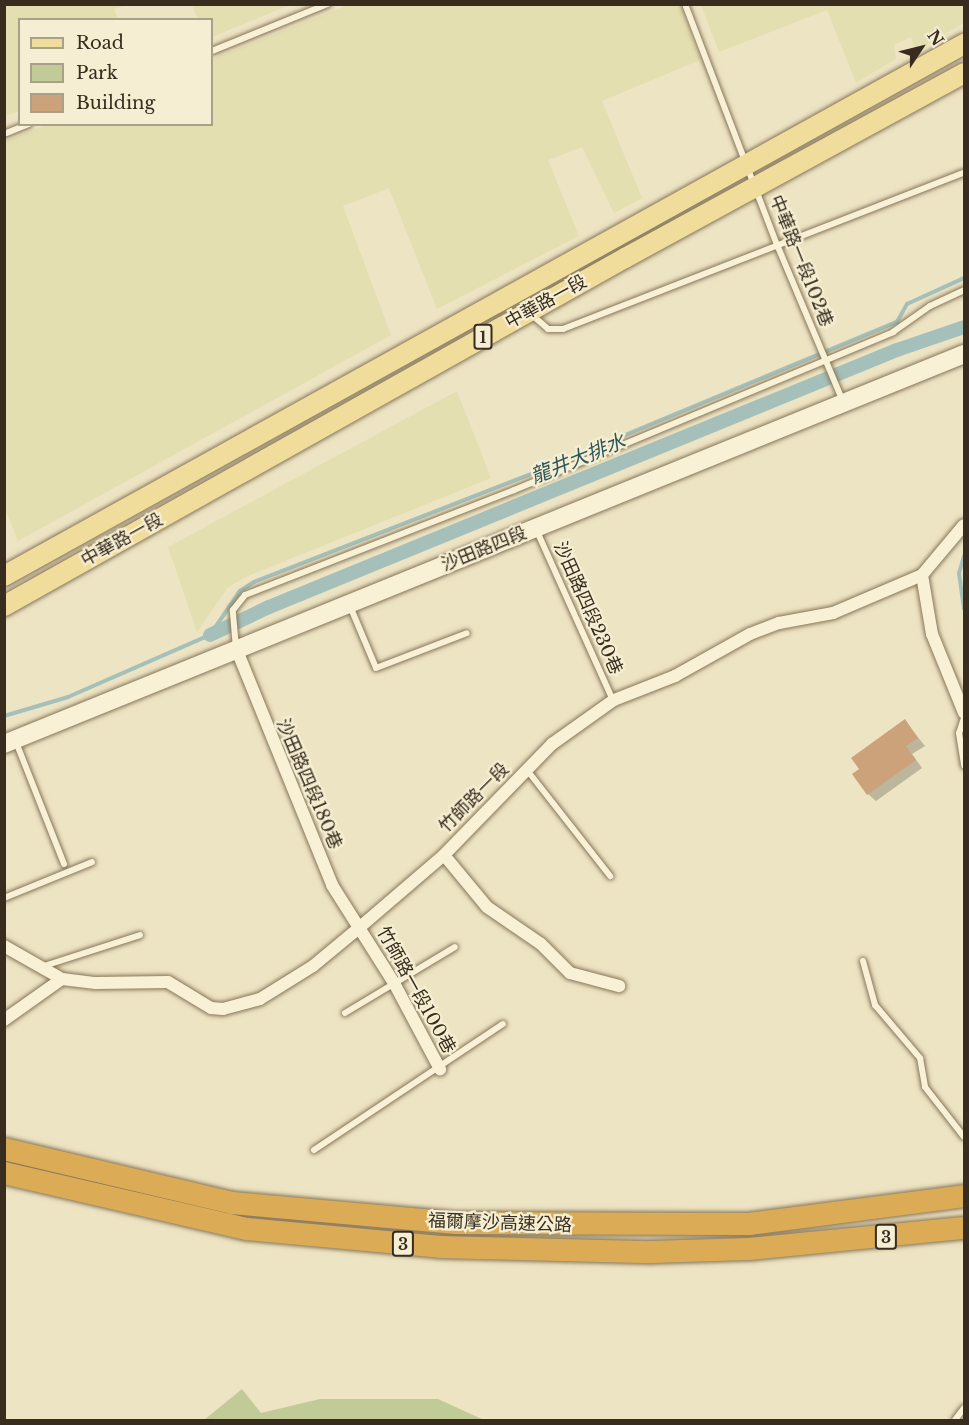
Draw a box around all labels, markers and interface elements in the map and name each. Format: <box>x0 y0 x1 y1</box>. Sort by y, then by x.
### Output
legend <box>18 18 213 126</box>
north arrow <box>891 18 951 78</box>
text: N <box>923 26 948 50</box>
text: Road <box>76 32 124 54</box>
text: Park <box>76 62 118 84</box>
text: Building <box>76 92 155 114</box>
street label: 中華路一段102巷 <box>765 192 837 330</box>
street label: 中華路一段 <box>501 271 591 333</box>
road number: 1 <box>472 324 494 350</box>
water label: 龍井大排水 <box>527 429 629 489</box>
street label: 中華路一段 <box>77 509 167 571</box>
street label: 沙田路四段 <box>438 522 530 576</box>
street label: 沙田路四段230巷 <box>549 538 627 678</box>
street label: 沙田路四段180巷 <box>272 715 346 853</box>
street label: 竹師路一段 <box>435 759 513 837</box>
street label: 竹師路一段100巷 <box>372 923 460 1057</box>
street label: 福爾摩沙高速公路 <box>428 1210 572 1236</box>
road number: 3 <box>874 1224 898 1250</box>
road number: 3 <box>391 1231 415 1257</box>

